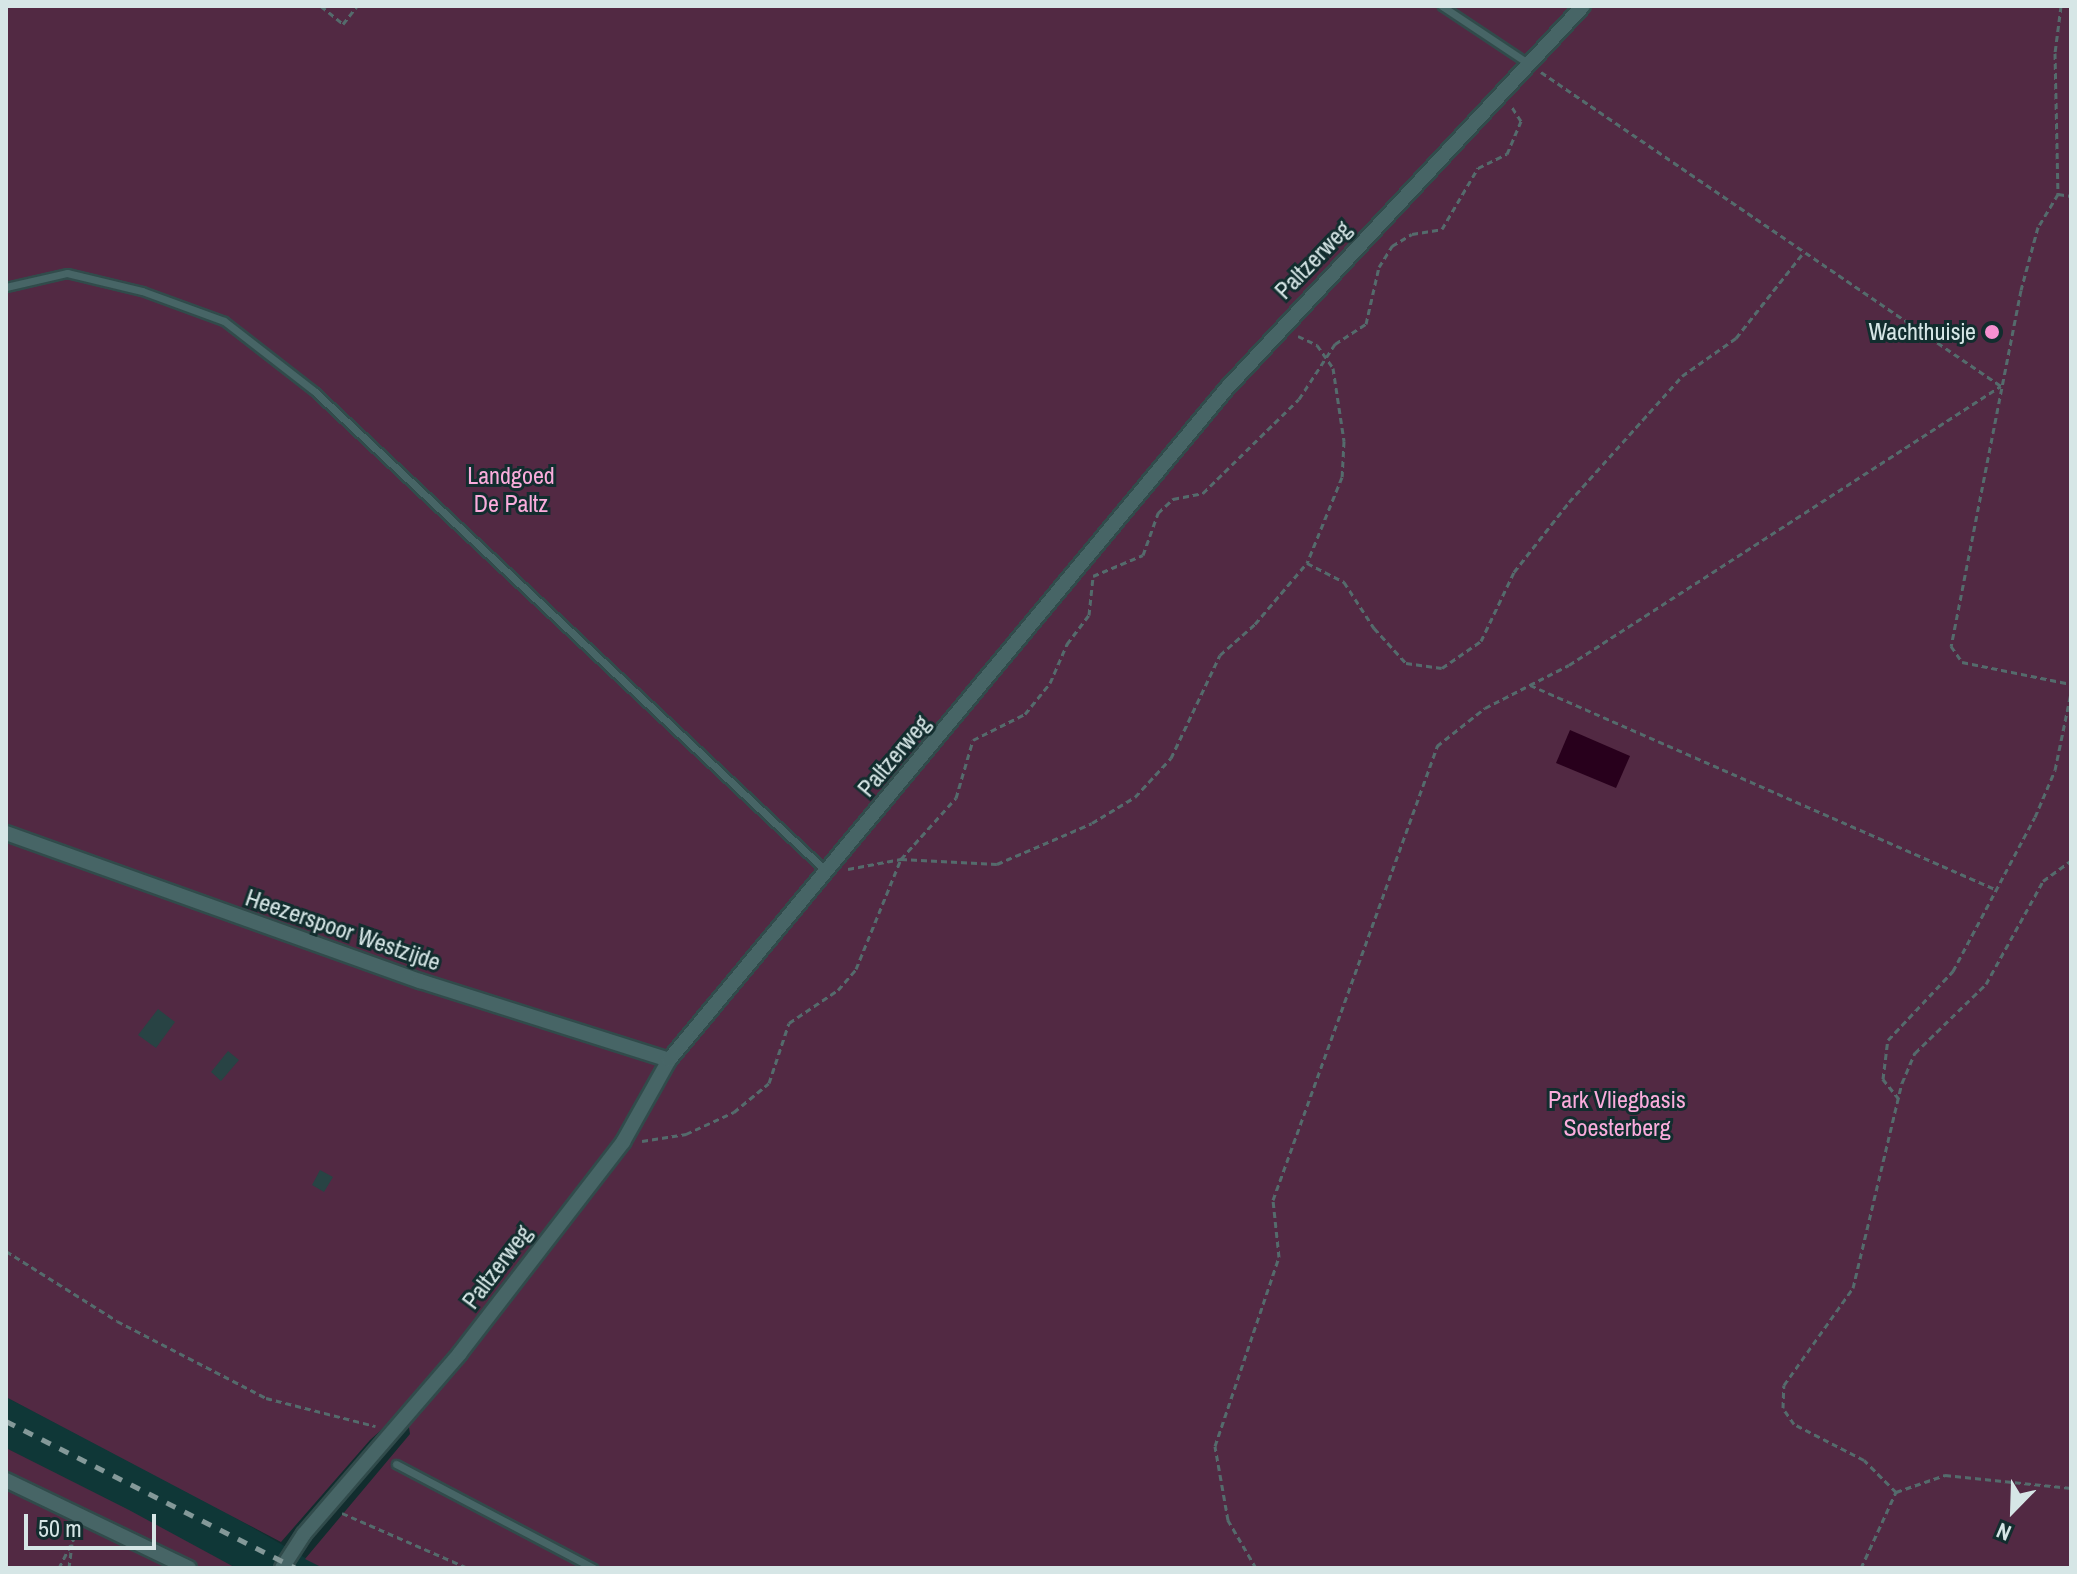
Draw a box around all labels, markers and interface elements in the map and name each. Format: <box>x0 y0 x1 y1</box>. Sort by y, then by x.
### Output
street label: Paltzerweg <box>1269 215 1357 305</box>
place label: Wachthuisje <box>1868 318 1976 346</box>
marker: Wachthuisje <box>1983 323 2001 341</box>
park label: Landgoed De Paltz <box>467 462 555 518</box>
street label: Paltzerweg <box>852 709 936 803</box>
street label: Heezerspoor Westzijde <box>242 883 444 977</box>
park label: Park Vliegbasis Soesterberg <box>1548 1086 1686 1142</box>
street label: Paltzerweg <box>456 1219 538 1315</box>
north arrow <box>1973 1470 2053 1550</box>
scale bar <box>28 1498 160 1548</box>
text: 50 m <box>38 1512 82 1544</box>
text: N <box>1992 1516 2015 1548</box>

